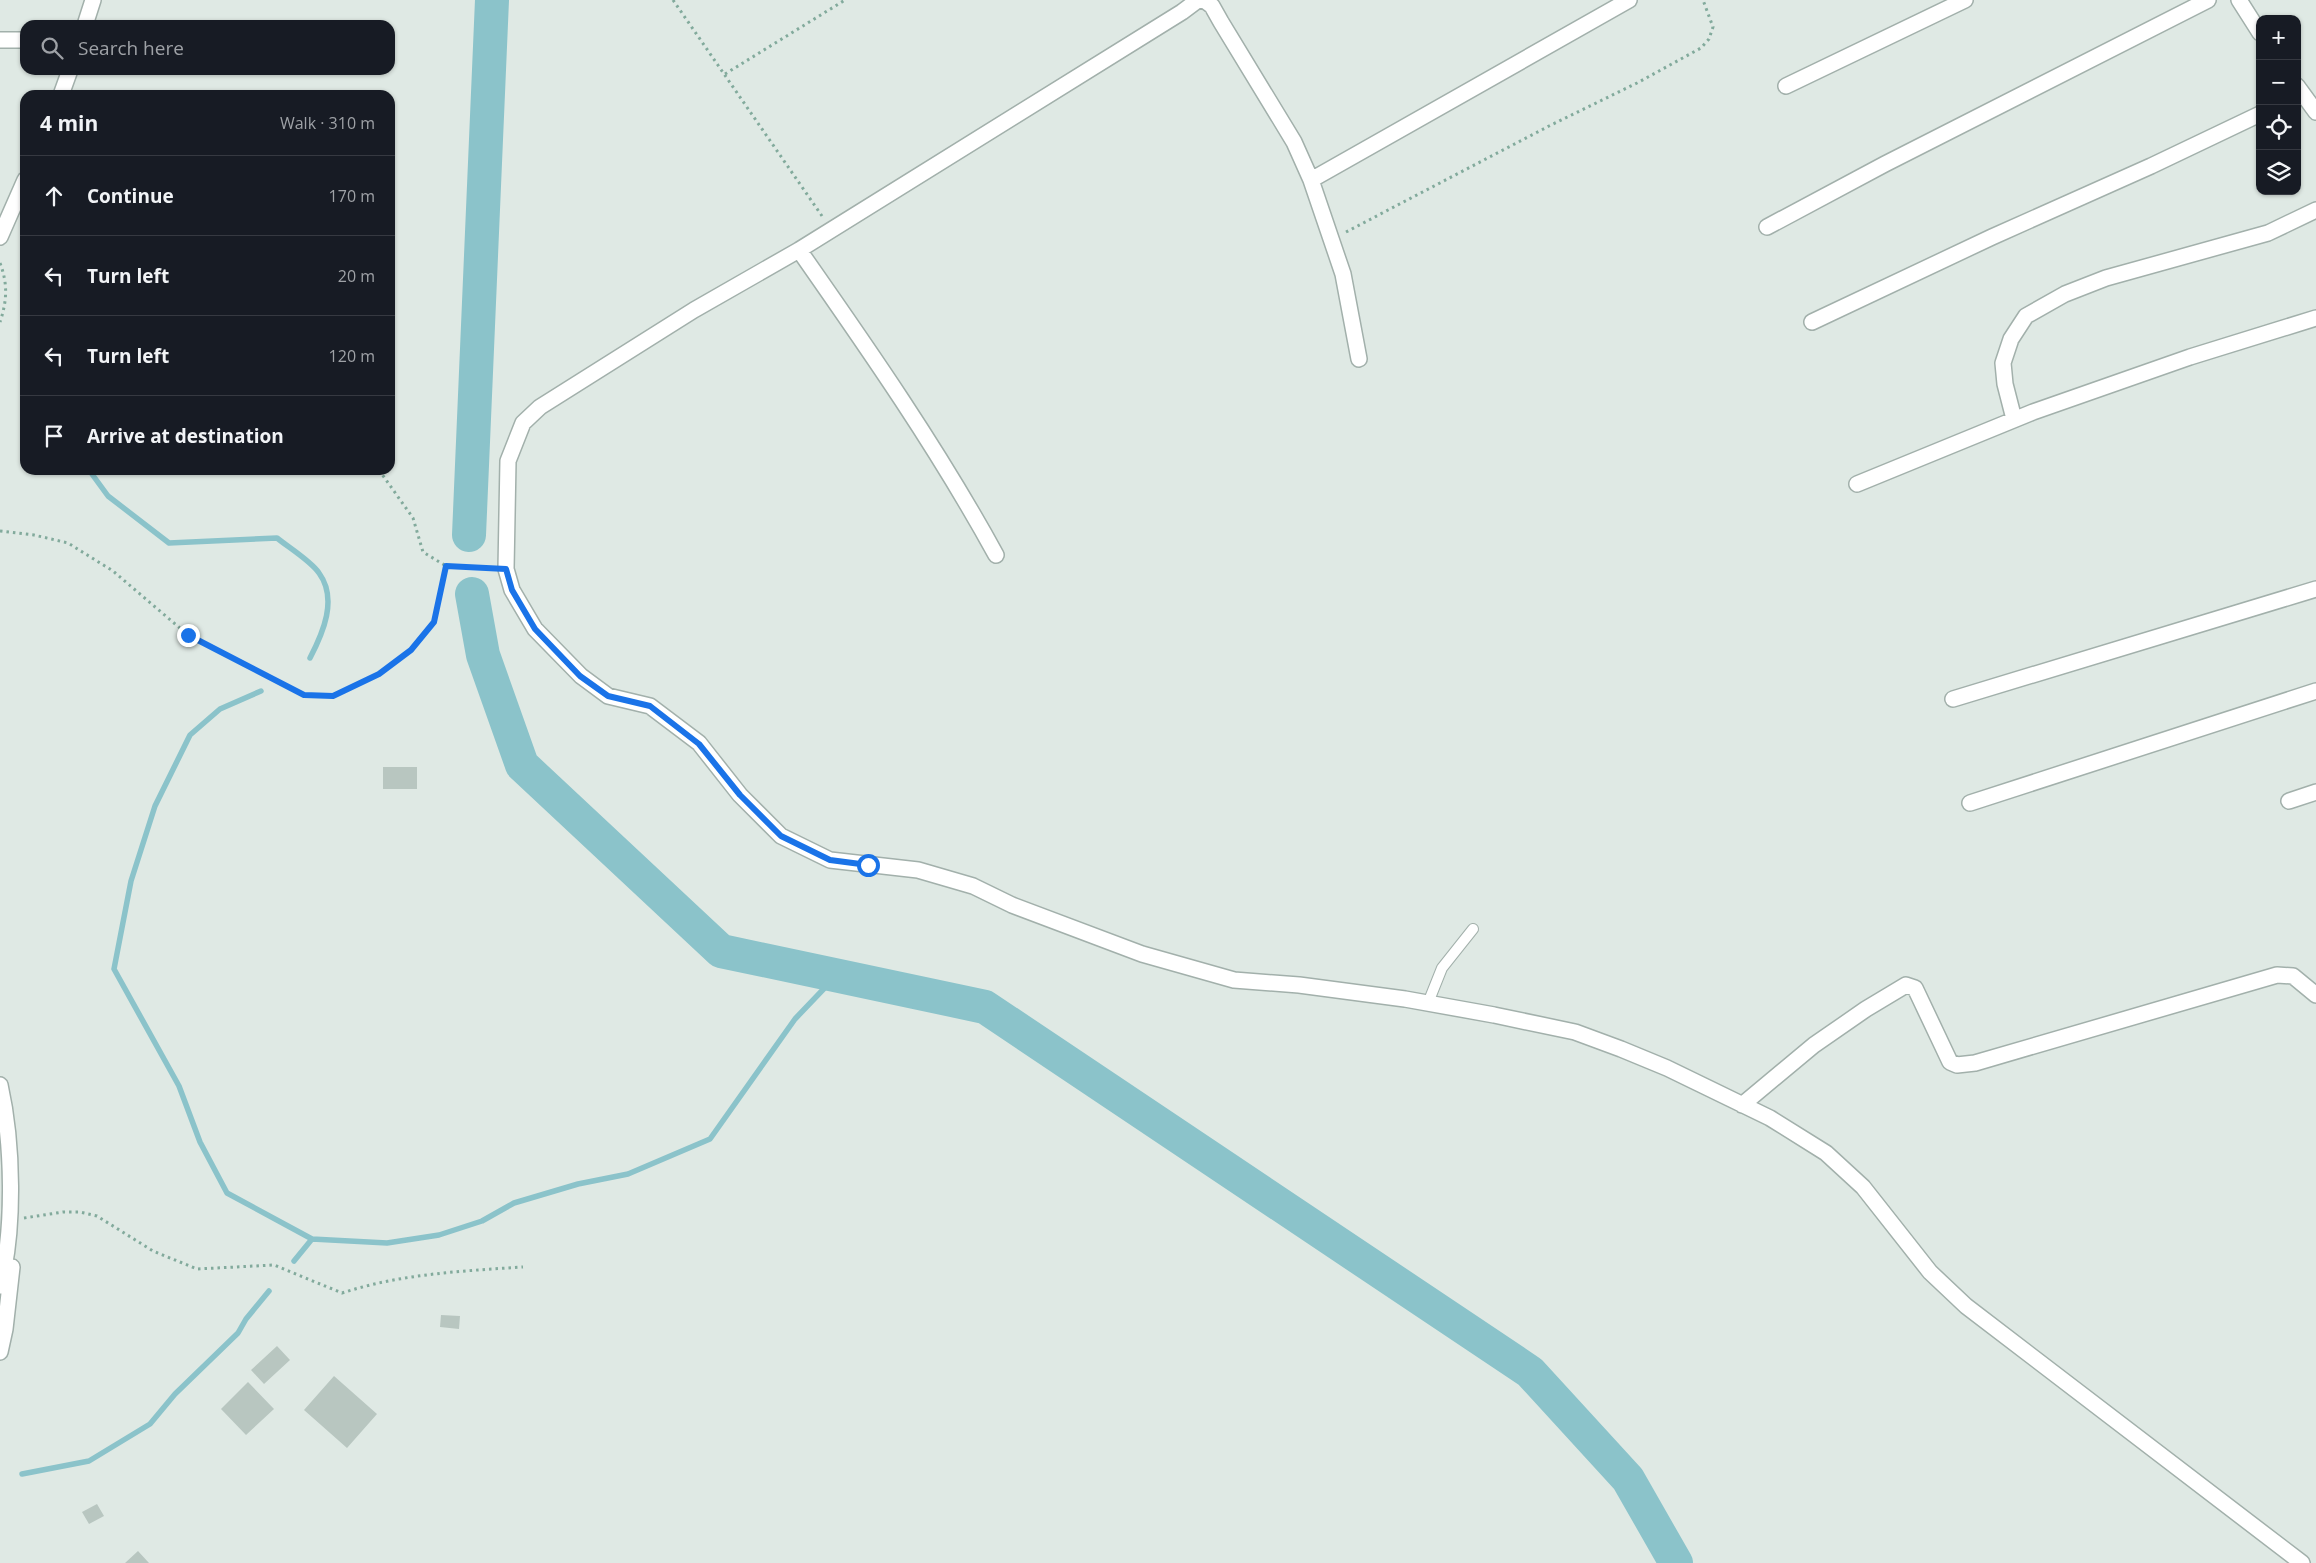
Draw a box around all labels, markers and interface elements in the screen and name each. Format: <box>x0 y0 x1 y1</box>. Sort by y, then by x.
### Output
map controls <box>2256 15 2301 195</box>
button: + <box>2256 15 2301 60</box>
search box <box>20 20 395 75</box>
icon: search <box>38 34 66 62</box>
text: Search here <box>78 35 184 61</box>
button: − <box>2256 60 2301 105</box>
button: locate <box>2256 105 2301 150</box>
text: 4 min <box>40 109 98 137</box>
text: Walk · 310 m <box>280 112 375 134</box>
button: layers <box>2256 150 2301 195</box>
icon: ahead <box>40 182 68 210</box>
text: Continue <box>87 183 174 209</box>
text: 170 m <box>329 185 375 207</box>
icon: left <box>40 262 68 290</box>
text: Turn left <box>87 263 169 289</box>
text: 20 m <box>338 265 375 287</box>
icon: left <box>40 342 68 370</box>
text: Turn left <box>87 343 169 369</box>
text: 120 m <box>329 345 375 367</box>
icon: arrive <box>40 422 68 450</box>
text: Arrive at destination <box>87 423 284 449</box>
route end <box>177 624 200 647</box>
route start <box>857 854 880 877</box>

